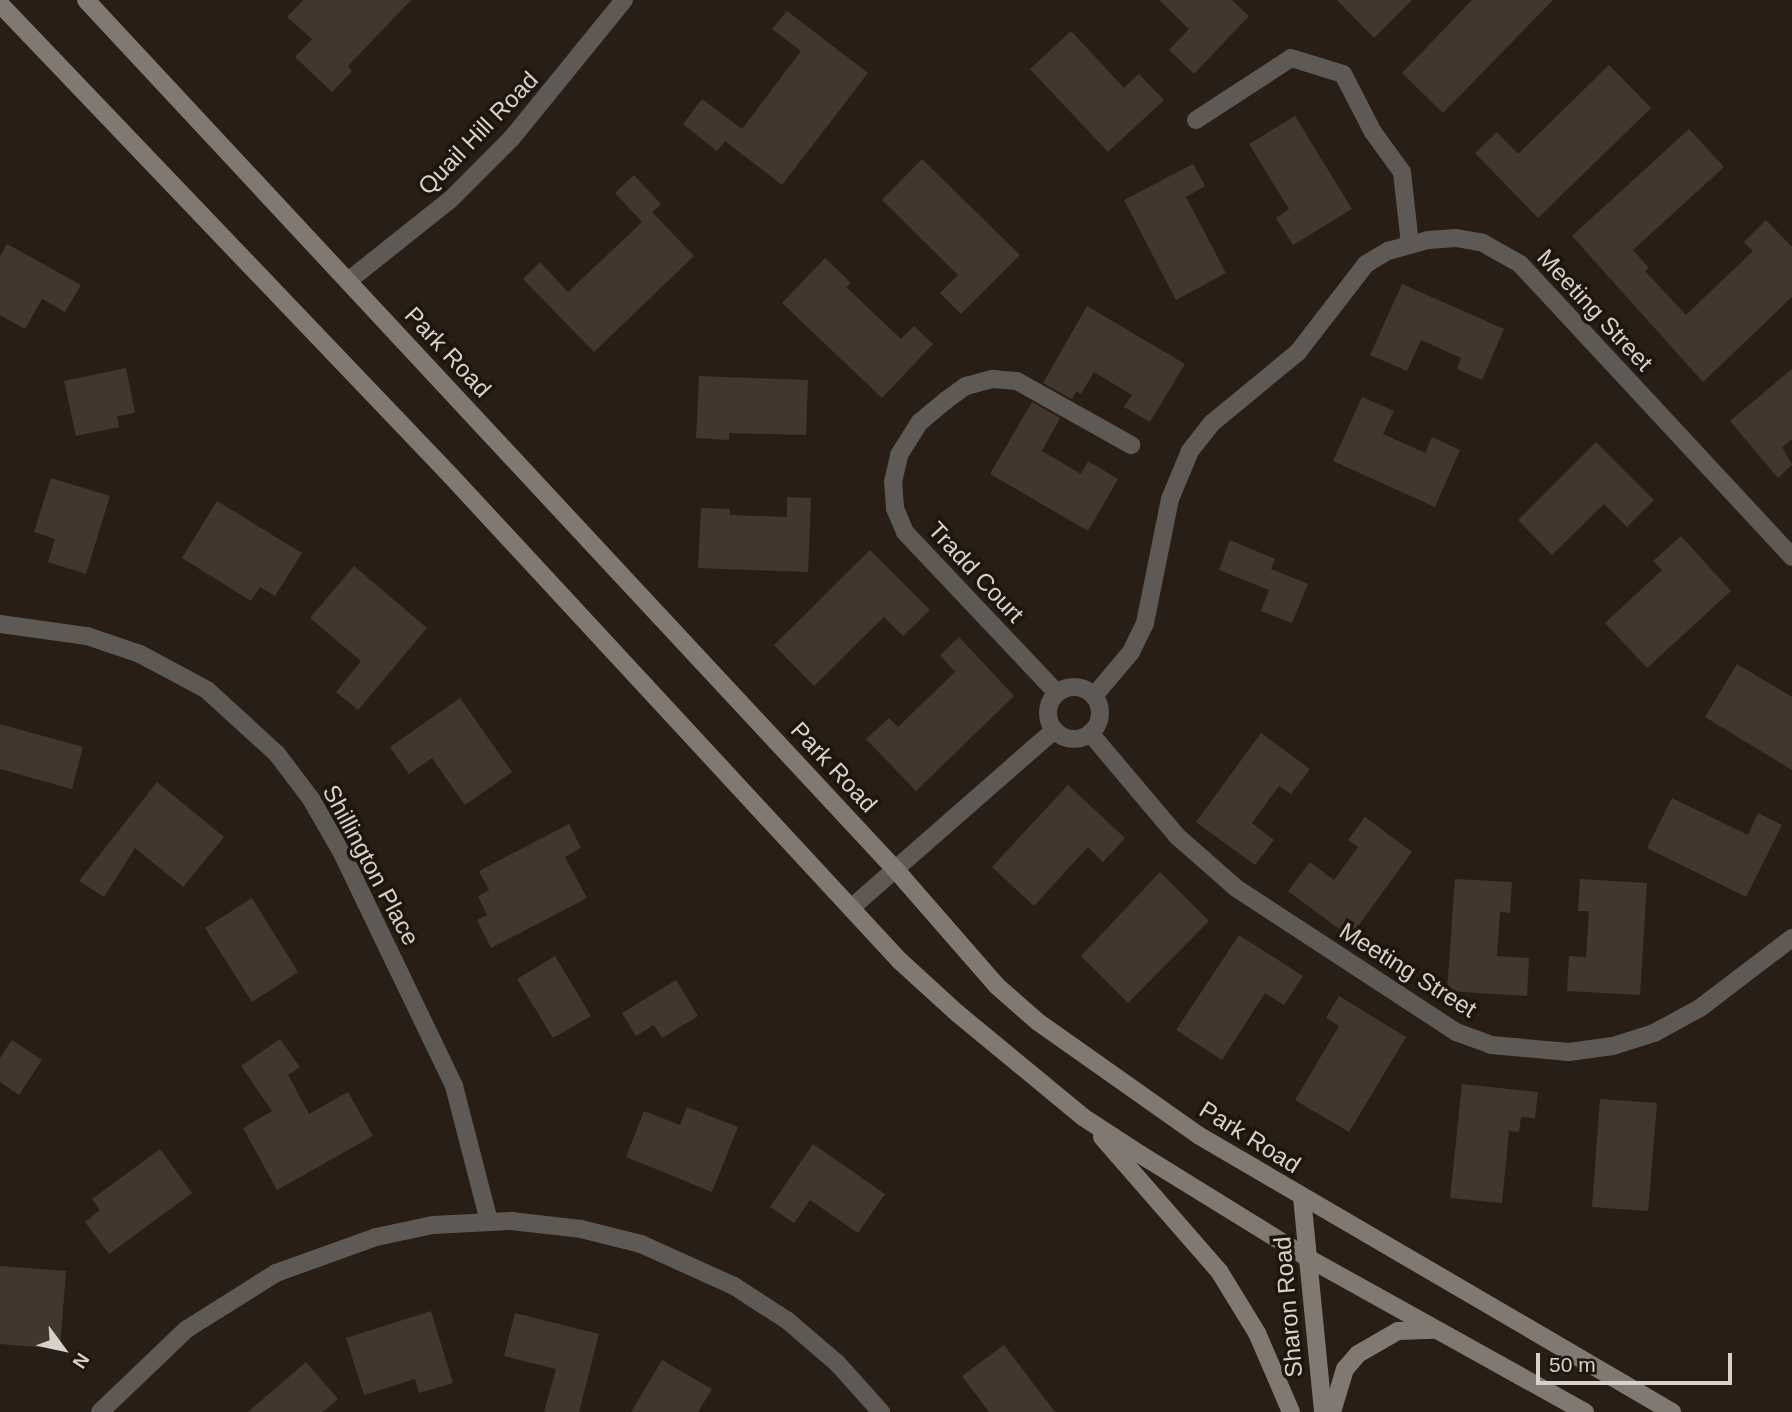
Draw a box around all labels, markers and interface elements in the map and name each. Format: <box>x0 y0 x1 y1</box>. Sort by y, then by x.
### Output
street label: Quail Hill Road <box>412 65 544 201</box>
street label: Meeting Street <box>1531 243 1659 377</box>
street label: Park Road <box>399 301 497 403</box>
street label: Tradd Court <box>922 516 1030 628</box>
street label: Park Road <box>785 716 883 818</box>
street label: Shillington Place <box>317 780 425 950</box>
street label: Meeting Street <box>1334 916 1482 1024</box>
street label: Park Road <box>1194 1095 1306 1179</box>
street label: Sharon Road <box>1267 1235 1309 1379</box>
north arrow <box>28 1314 98 1384</box>
scale bar <box>1540 1338 1736 1382</box>
text: N <box>68 1349 94 1372</box>
text: 50 m <box>1549 1353 1596 1376</box>

